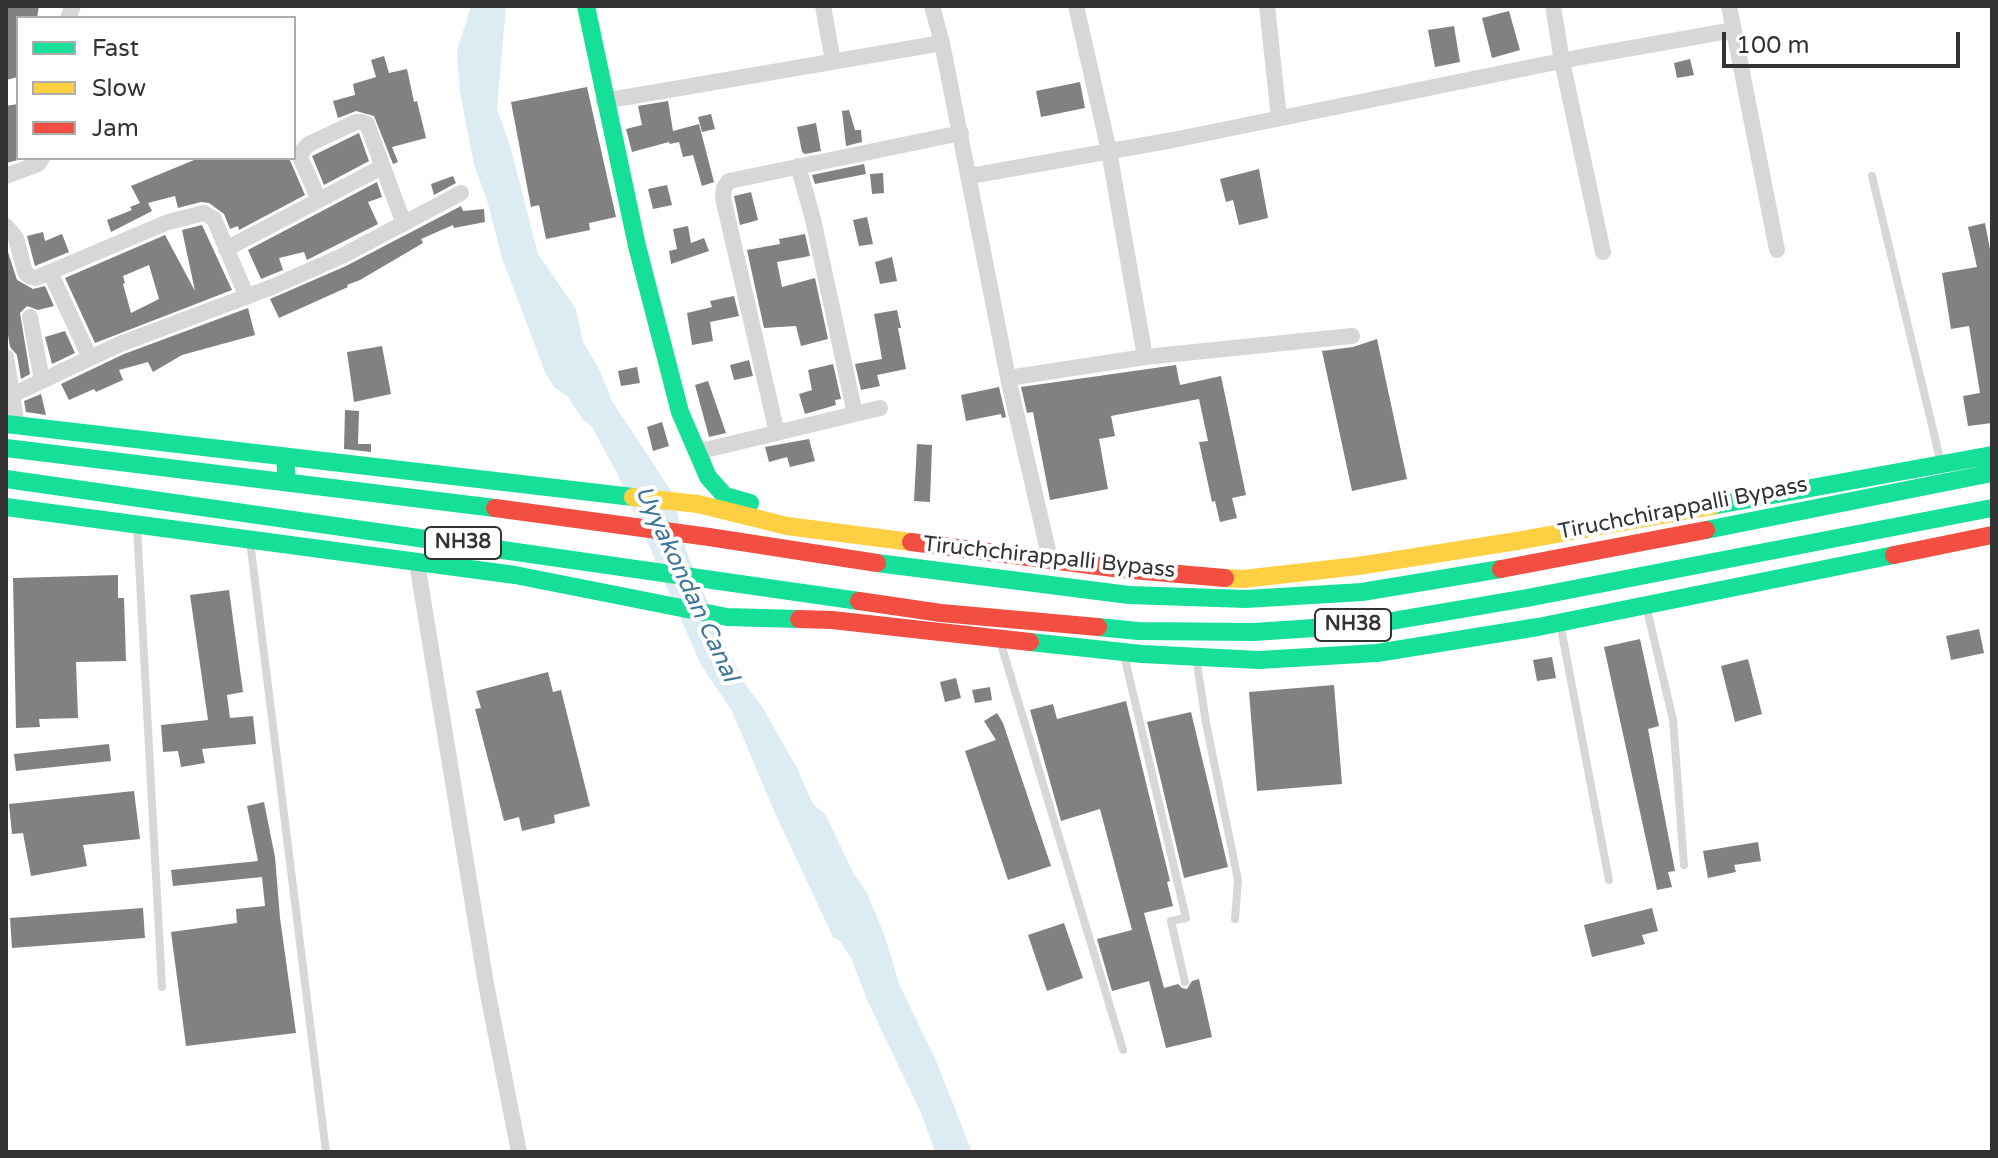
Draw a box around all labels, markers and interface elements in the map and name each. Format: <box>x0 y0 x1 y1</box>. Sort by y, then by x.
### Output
legend <box>16 16 296 160</box>
scale bar <box>1726 16 1964 66</box>
text: 100 m <box>1736 31 1810 60</box>
text: Fast <box>92 34 139 63</box>
text: Slow <box>92 74 146 103</box>
text: Jam <box>92 114 139 143</box>
street label: Tiruchchirappalli Bypass <box>1556 472 1810 546</box>
water label: Uyyakondan Canal <box>628 481 744 687</box>
road number: NH38 <box>425 527 501 559</box>
street label: Tiruchchirappalli Bypass <box>922 532 1176 584</box>
road number: NH38 <box>1315 609 1391 641</box>

